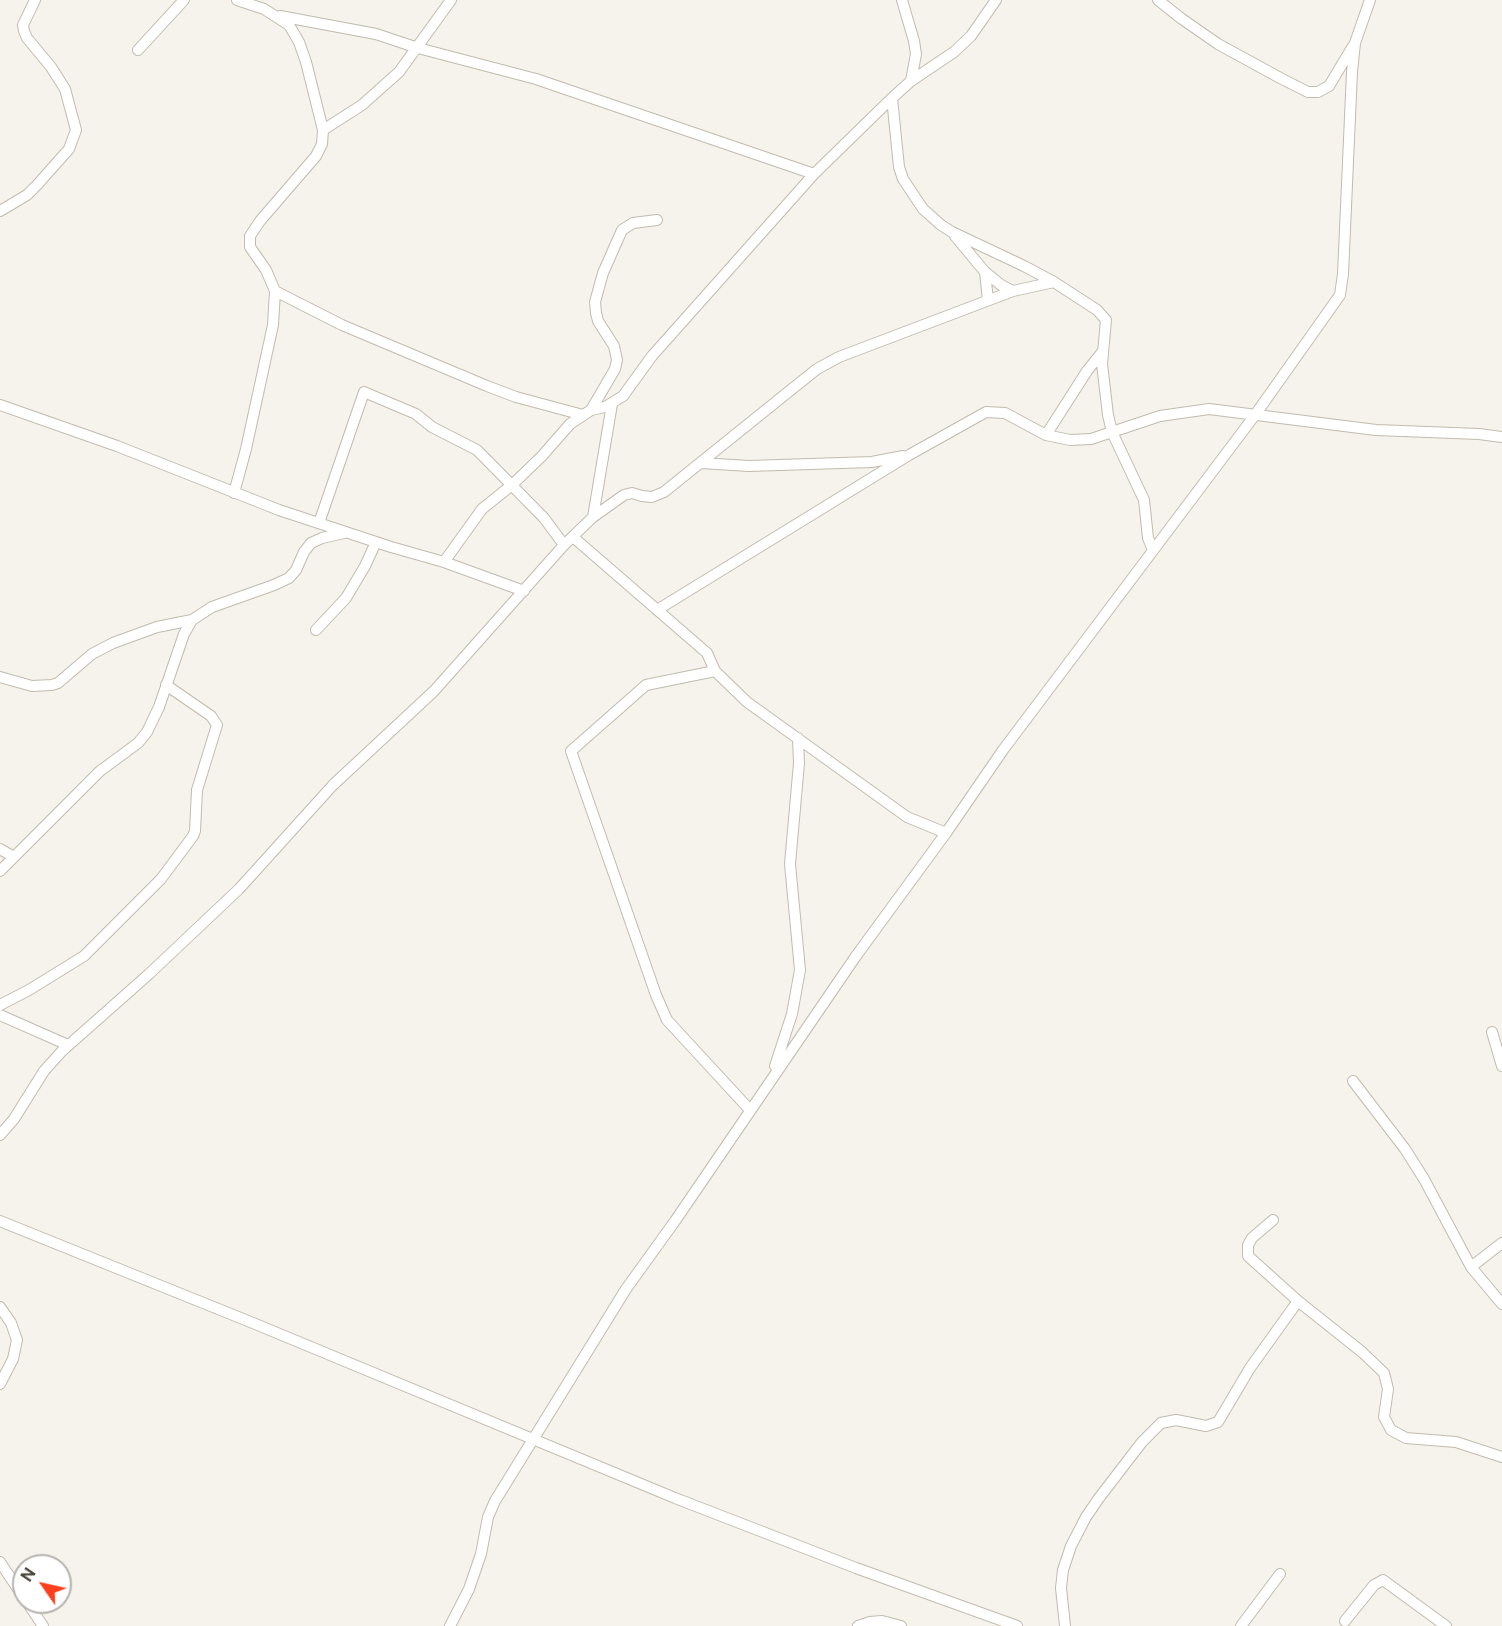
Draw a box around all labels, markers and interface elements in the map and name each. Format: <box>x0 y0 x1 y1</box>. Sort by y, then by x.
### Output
north arrow <box>12 1554 72 1614</box>
text: N <box>17 1564 40 1585</box>

